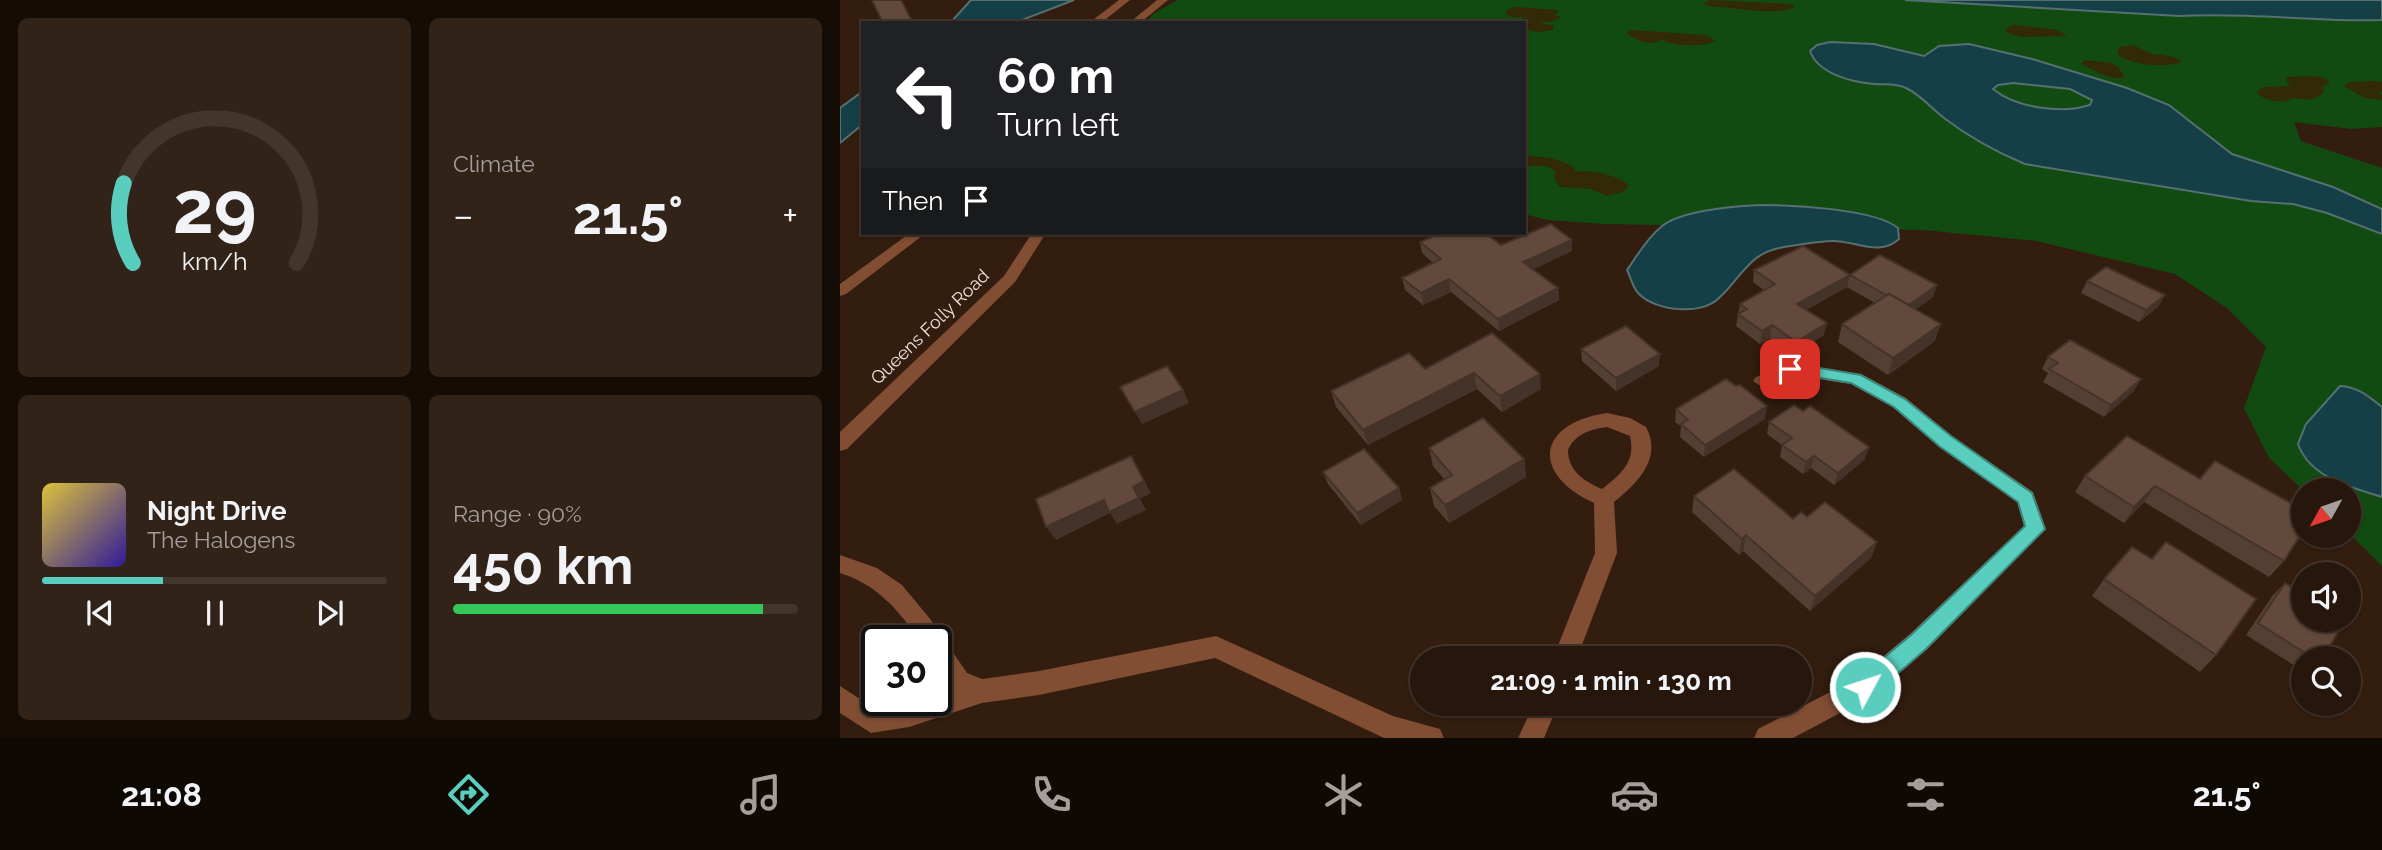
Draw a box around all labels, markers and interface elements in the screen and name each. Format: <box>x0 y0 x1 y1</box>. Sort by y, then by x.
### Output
text: 60 m <box>997 47 1114 104</box>
icon: left <box>882 49 973 140</box>
text: Turn left <box>997 106 1119 143</box>
text: Climate <box>453 150 535 177</box>
text: 29 <box>173 166 256 251</box>
icon: arrive <box>957 182 995 220</box>
text: 21.5° <box>573 185 683 246</box>
text: Then <box>882 186 943 216</box>
text: − <box>453 193 473 238</box>
text: + <box>782 193 798 238</box>
text: km/h <box>182 246 247 276</box>
street label: Queens Folly Road <box>866 265 993 388</box>
pin <box>1760 339 1820 399</box>
icon: arrive <box>1771 350 1809 388</box>
north arrow <box>2291 478 2361 548</box>
map controls <box>2291 478 2361 716</box>
text: Night Drive <box>147 496 286 526</box>
text: Range · 90% <box>453 500 582 527</box>
text: The Halogens <box>147 526 295 553</box>
text: 450 km <box>453 535 633 596</box>
button: sound <box>2291 562 2361 632</box>
icon: previous <box>81 594 119 632</box>
icon: pause <box>196 594 234 632</box>
icon: next <box>311 594 349 632</box>
speed limit sign: 30 <box>861 625 952 716</box>
button: search <box>2291 646 2361 716</box>
position arrow <box>1828 650 1902 724</box>
text: 21:09 · 1 min · 130 m <box>1490 666 1732 696</box>
icon: directions <box>444 770 493 819</box>
icon: music <box>736 770 785 819</box>
icon: phone <box>1027 770 1076 819</box>
icon: climate <box>1319 770 1368 819</box>
icon: car <box>1610 770 1659 819</box>
icon: filters <box>1901 770 1950 819</box>
text: 21:08 <box>121 776 202 813</box>
text: 21.5° <box>2193 776 2261 813</box>

